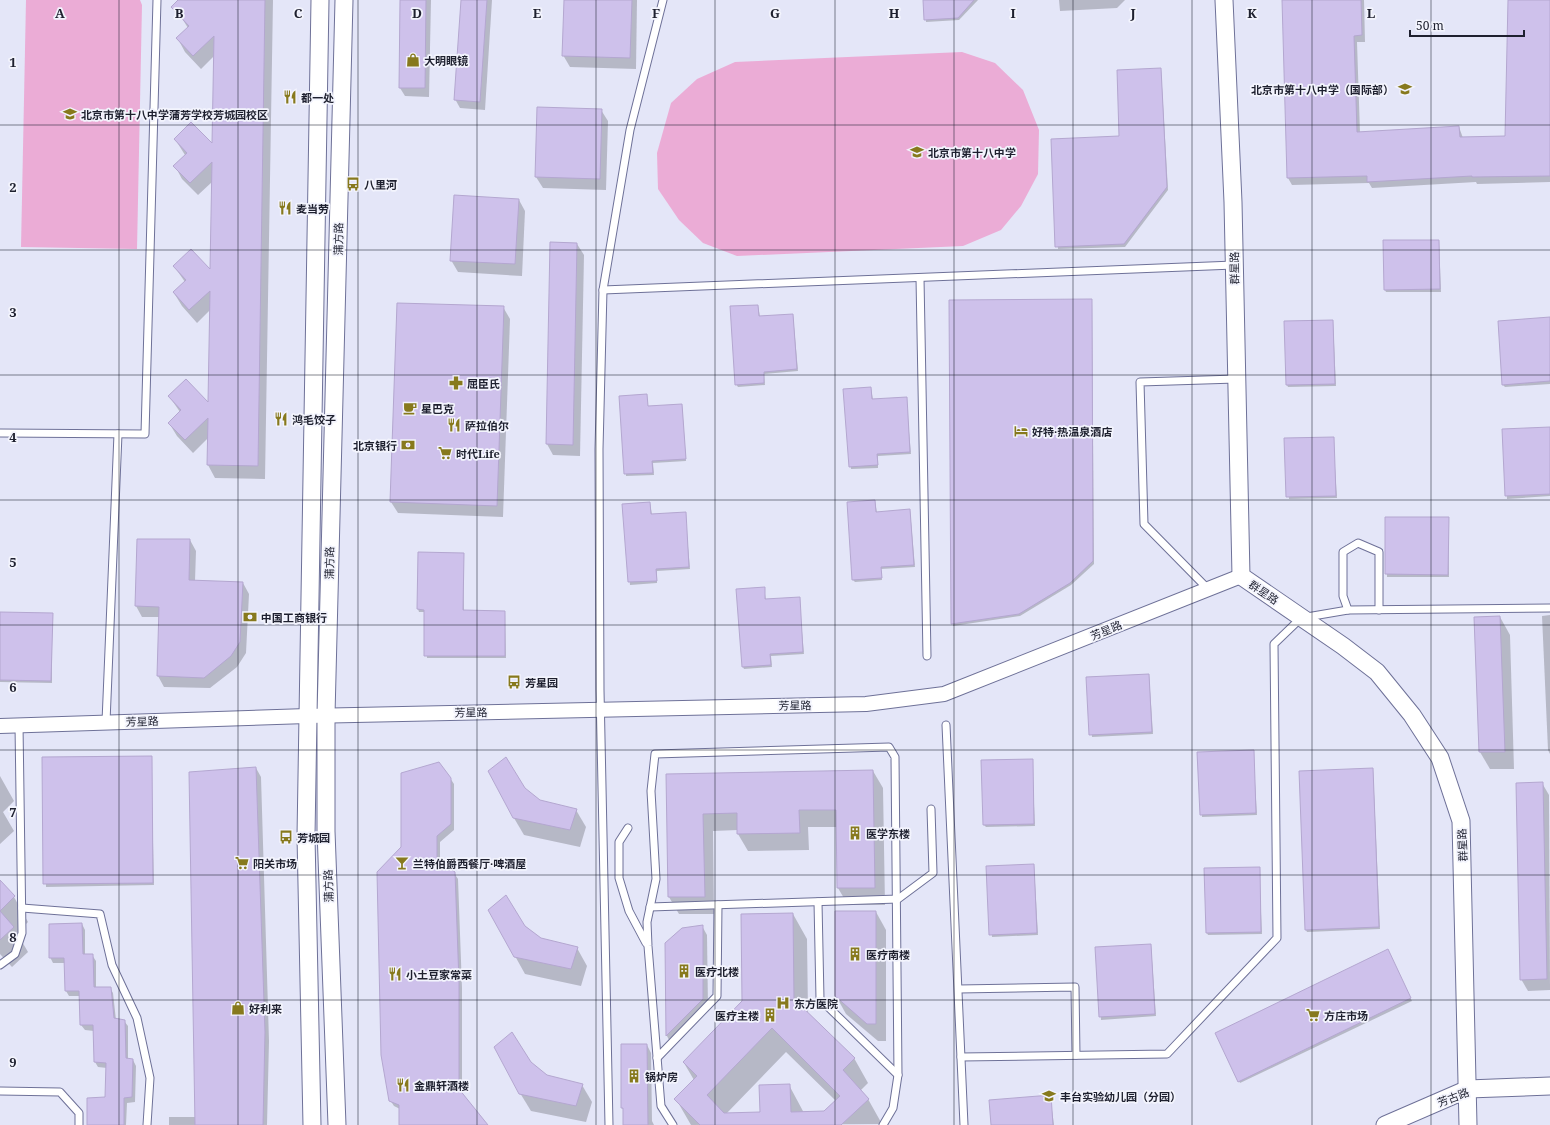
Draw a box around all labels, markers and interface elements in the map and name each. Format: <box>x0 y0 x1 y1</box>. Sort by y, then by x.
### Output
text: A <box>55 4 65 22</box>
text: B <box>175 4 184 22</box>
text: C <box>294 4 303 22</box>
text: D <box>412 4 422 22</box>
text: E <box>533 4 542 22</box>
text: F <box>652 4 660 22</box>
text: G <box>770 4 780 22</box>
text: H <box>889 4 900 22</box>
text: I <box>1010 4 1016 22</box>
text: J <box>1129 4 1136 22</box>
text: K <box>1247 4 1257 22</box>
text: L <box>1367 4 1376 22</box>
scale bar <box>1410 12 1524 38</box>
text: 50 m <box>1416 17 1444 34</box>
shop icon: 大明眼镜 <box>405 52 421 68</box>
text: 1 <box>9 53 17 71</box>
place label: 大明眼镜 <box>424 53 468 68</box>
school or university icon: 北京市第十八中学（国际部） <box>1397 81 1413 97</box>
place label: 北京市第十八中学（国际部） <box>1251 82 1394 97</box>
restaurant icon: 都一处 <box>282 89 298 105</box>
place label: 都一处 <box>301 90 334 105</box>
school or university icon: 北京市第十八中学蒲芳学校芳城园校区 <box>62 106 78 122</box>
place label: 北京市第十八中学蒲芳学校芳城园校区 <box>81 107 268 122</box>
school or university icon: 北京市第十八中学 <box>909 144 925 160</box>
place label: 北京市第十八中学 <box>928 145 1016 160</box>
bus stop icon: 八里河 <box>345 176 361 192</box>
place label: 八里河 <box>364 177 397 192</box>
text: 2 <box>9 178 17 196</box>
restaurant icon: 麦当劳 <box>277 200 293 216</box>
place label: 麦当劳 <box>296 201 329 216</box>
street label: 蒲方路 <box>330 222 346 256</box>
street label: 群星路 <box>1226 251 1242 285</box>
text: 3 <box>9 303 17 321</box>
pharmacy icon: 屈臣氏 <box>448 375 464 391</box>
place label: 屈臣氏 <box>467 376 500 391</box>
cafe icon: 星巴克 <box>402 400 418 416</box>
place label: 星巴克 <box>421 401 454 416</box>
restaurant icon: 鸿毛饺子 <box>273 411 289 427</box>
place label: 鸿毛饺子 <box>292 412 336 427</box>
restaurant icon: 萨拉伯尔 <box>446 417 462 433</box>
place label: 萨拉伯尔 <box>465 418 509 433</box>
hotel icon: 好特·热温泉酒店 <box>1013 423 1029 439</box>
place label: 好特·热温泉酒店 <box>1032 424 1112 439</box>
text: 4 <box>9 428 17 446</box>
bank icon: 北京银行 <box>400 437 416 453</box>
place label: 北京银行 <box>353 438 397 453</box>
supermarket icon: 时代Life <box>437 445 453 461</box>
place label: 时代Life <box>456 446 500 461</box>
street label: 蒲方路 <box>321 546 337 580</box>
text: 5 <box>9 553 17 571</box>
street label: 群星路 <box>1246 577 1282 607</box>
bank icon: 中国工商银行 <box>242 609 258 625</box>
place label: 中国工商银行 <box>261 610 327 625</box>
street label: 芳星路 <box>1088 617 1124 643</box>
bus stop icon: 芳星园 <box>506 674 522 690</box>
place label: 芳星园 <box>525 675 558 690</box>
text: 6 <box>9 678 17 696</box>
street label: 芳星路 <box>778 697 812 713</box>
street label: 芳星路 <box>454 704 488 720</box>
street label: 芳星路 <box>125 713 159 729</box>
text: 7 <box>9 803 17 821</box>
building icon: 医学东楼 <box>847 825 863 841</box>
place label: 医学东楼 <box>866 826 910 841</box>
street label: 群星路 <box>1454 828 1470 862</box>
bus stop icon: 芳城园 <box>278 829 294 845</box>
place label: 芳城园 <box>297 830 330 845</box>
supermarket icon: 阳关市场 <box>234 855 250 871</box>
bar icon: 兰特伯爵西餐厅·啤酒屋 <box>394 855 410 871</box>
place label: 阳关市场 <box>253 856 297 871</box>
place label: 兰特伯爵西餐厅·啤酒屋 <box>413 856 526 871</box>
street label: 蒲方路 <box>320 869 336 903</box>
text: 8 <box>9 928 17 946</box>
building icon: 医疗南楼 <box>847 946 863 962</box>
place label: 医疗南楼 <box>866 947 910 962</box>
building icon: 医疗北楼 <box>676 963 692 979</box>
place label: 医疗北楼 <box>695 964 739 979</box>
restaurant icon: 小土豆家常菜 <box>387 966 403 982</box>
place label: 小土豆家常菜 <box>406 967 472 982</box>
hospital icon: 东方医院 <box>775 995 791 1011</box>
place label: 东方医院 <box>794 996 838 1011</box>
shop icon: 好利来 <box>230 1000 246 1016</box>
place label: 好利来 <box>249 1001 282 1016</box>
building icon: 医疗主楼 <box>762 1007 778 1023</box>
supermarket icon: 方庄市场 <box>1305 1007 1321 1023</box>
place label: 医疗主楼 <box>715 1008 759 1023</box>
place label: 方庄市场 <box>1324 1008 1368 1023</box>
text: 9 <box>9 1053 17 1071</box>
building icon: 锅炉房 <box>626 1068 642 1084</box>
place label: 锅炉房 <box>645 1069 678 1084</box>
restaurant icon: 金鼎轩酒楼 <box>395 1077 411 1093</box>
place label: 金鼎轩酒楼 <box>414 1078 469 1093</box>
street label: 芳古路 <box>1435 1084 1471 1110</box>
school or university icon: 丰台实验幼儿园（分园） <box>1041 1088 1057 1104</box>
place label: 丰台实验幼儿园（分园） <box>1060 1089 1181 1104</box>

